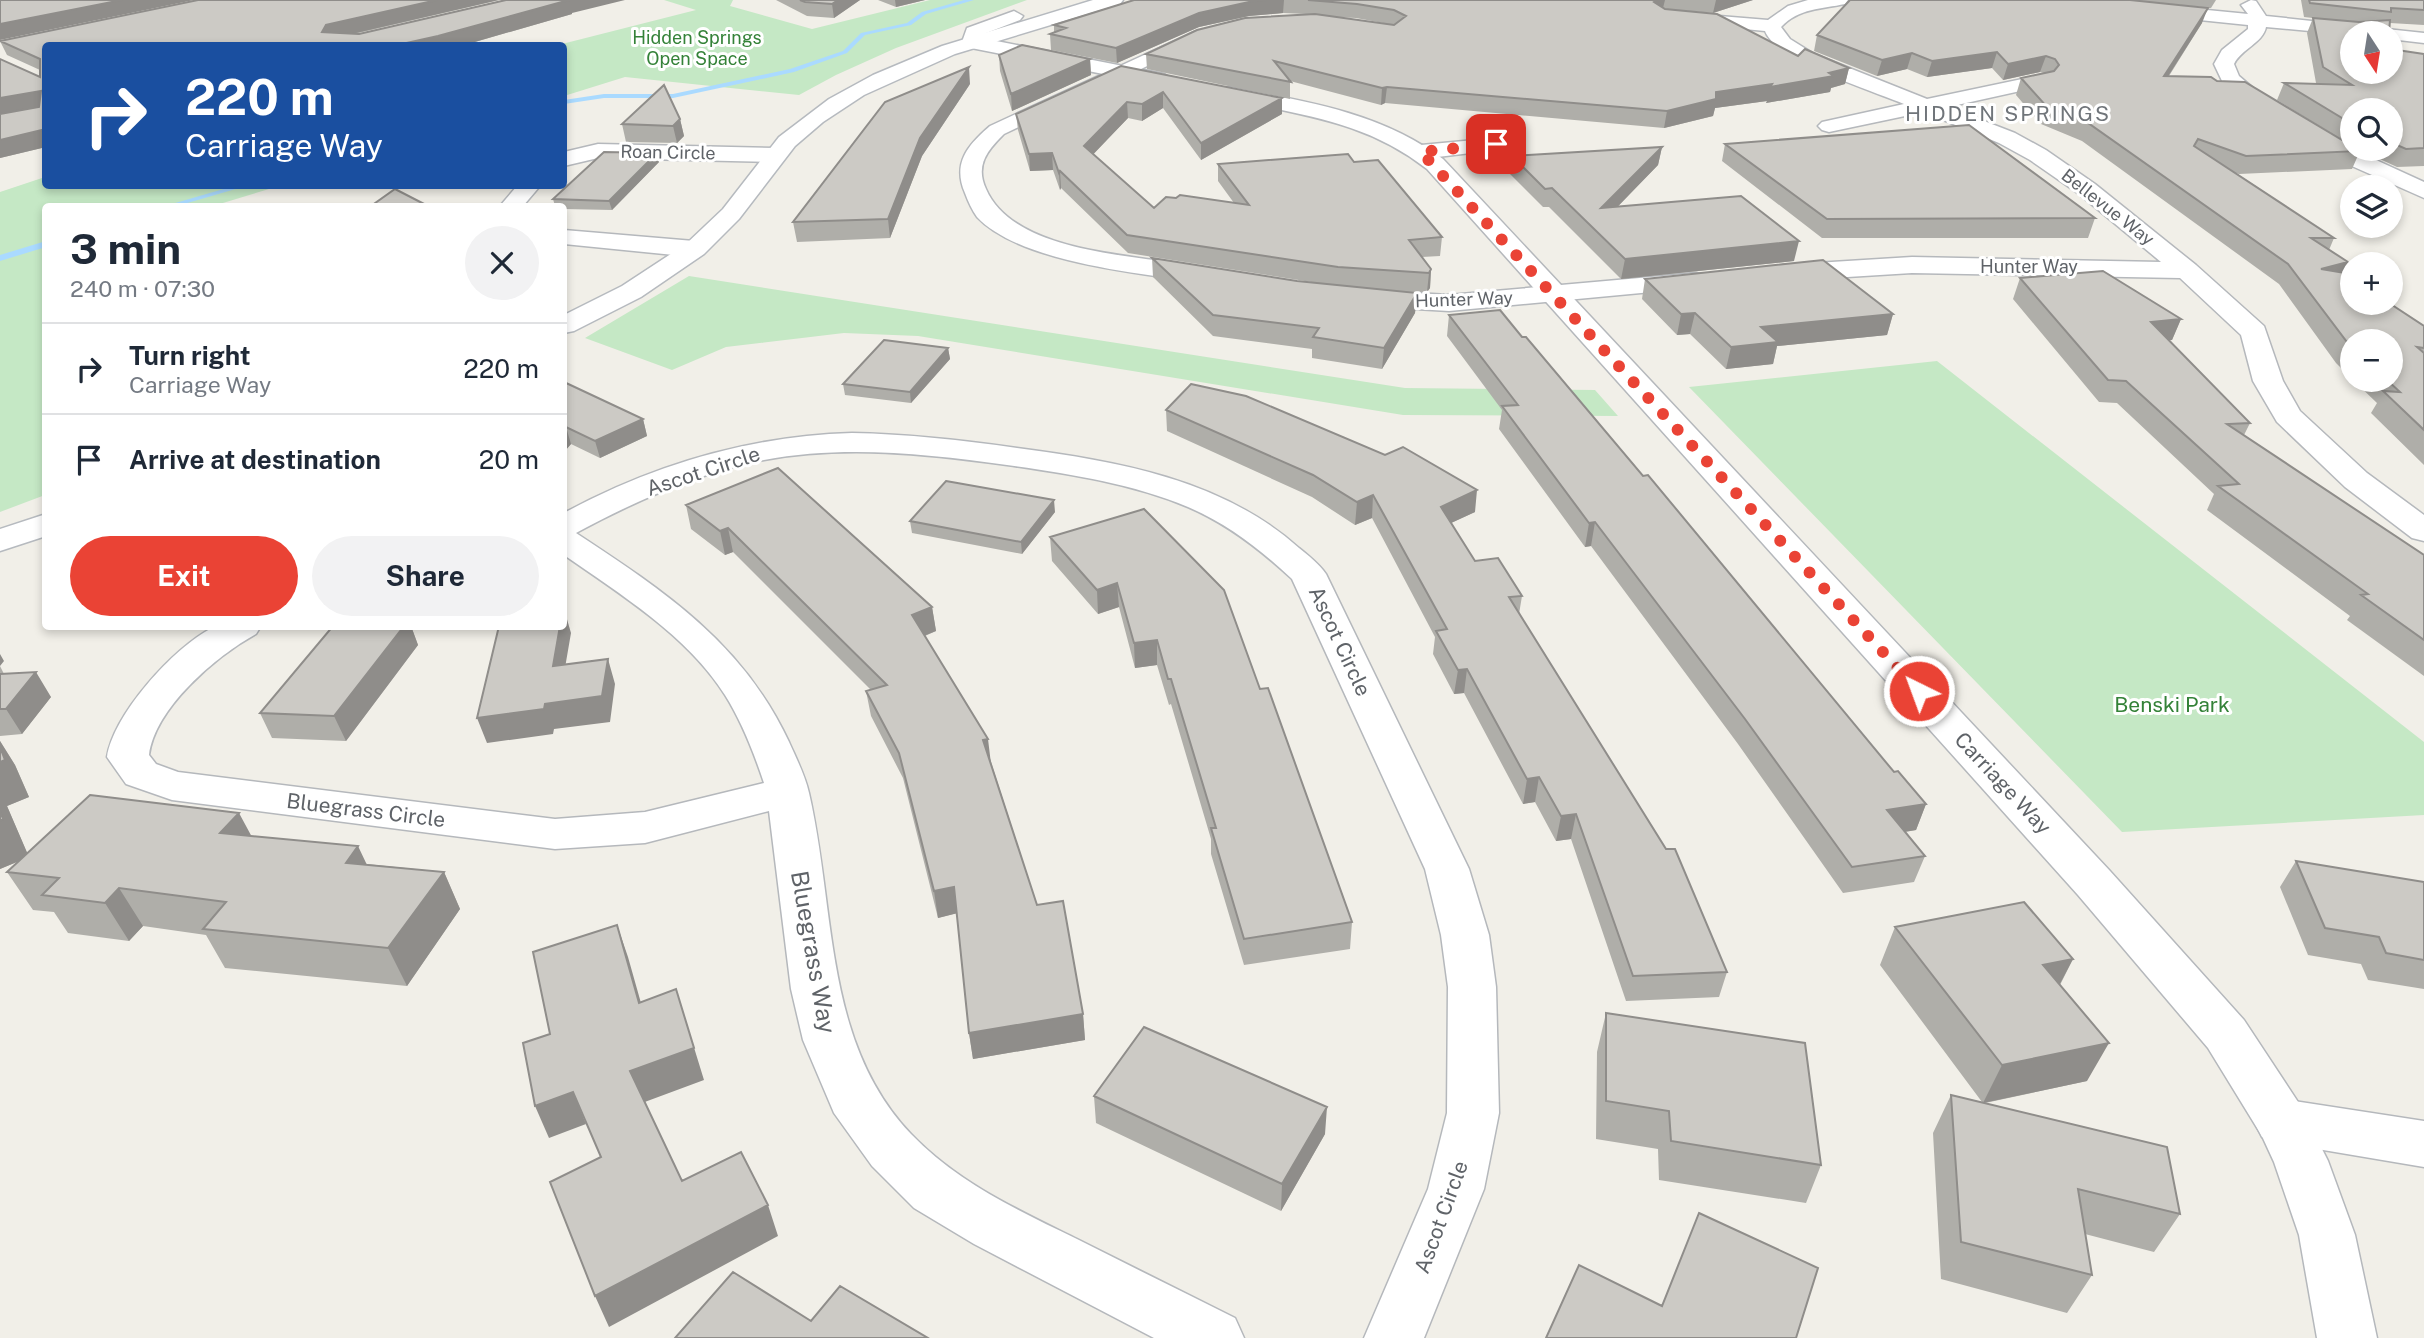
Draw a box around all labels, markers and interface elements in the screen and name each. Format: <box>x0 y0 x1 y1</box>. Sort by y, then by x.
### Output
north arrow <box>2340 21 2403 84</box>
map controls <box>2340 21 2403 392</box>
park label: Hidden Springs Open Space <box>632 27 762 69</box>
text: 220 m <box>185 68 334 126</box>
icon: right <box>70 70 161 161</box>
button: search <box>2340 98 2403 161</box>
district label: HIDDEN SPRINGS <box>1905 101 2111 126</box>
pin <box>1466 114 1526 174</box>
icon: arrive <box>1477 125 1515 163</box>
text: Carriage Way <box>185 127 383 164</box>
street label: Roan Circle <box>620 141 716 163</box>
street label: Bellevue Way <box>2057 164 2159 250</box>
button: layers <box>2340 175 2403 238</box>
text: 3 min <box>70 224 181 273</box>
button: close <box>465 226 539 300</box>
button: + <box>2340 252 2403 315</box>
street label: Hunter Way <box>1980 256 2078 277</box>
text: 240 m · 07:30 <box>70 275 215 302</box>
street label: Hunter Way <box>1415 287 1514 311</box>
button: − <box>2340 329 2403 392</box>
text: Turn right <box>129 340 251 371</box>
icon: right <box>70 350 108 388</box>
text: 220 m <box>463 353 539 384</box>
text: Carriage Way <box>129 371 271 398</box>
icon: arrive <box>70 441 108 479</box>
street label: Ascot Circle <box>643 441 763 501</box>
text: Arrive at destination <box>129 444 381 475</box>
text: 20 m <box>479 444 539 475</box>
button: Exit <box>70 536 298 616</box>
button: Share <box>312 536 539 616</box>
street label: Ascot Circle <box>1304 582 1376 700</box>
position arrow <box>1882 654 1956 728</box>
park label: Benski Park <box>2114 692 2230 717</box>
street label: Carriage Way <box>1950 727 2056 839</box>
street label: Bluegrass Circle <box>285 788 447 832</box>
street label: Bluegrass Way <box>786 869 842 1036</box>
street label: Ascot Circle <box>1409 1157 1473 1277</box>

